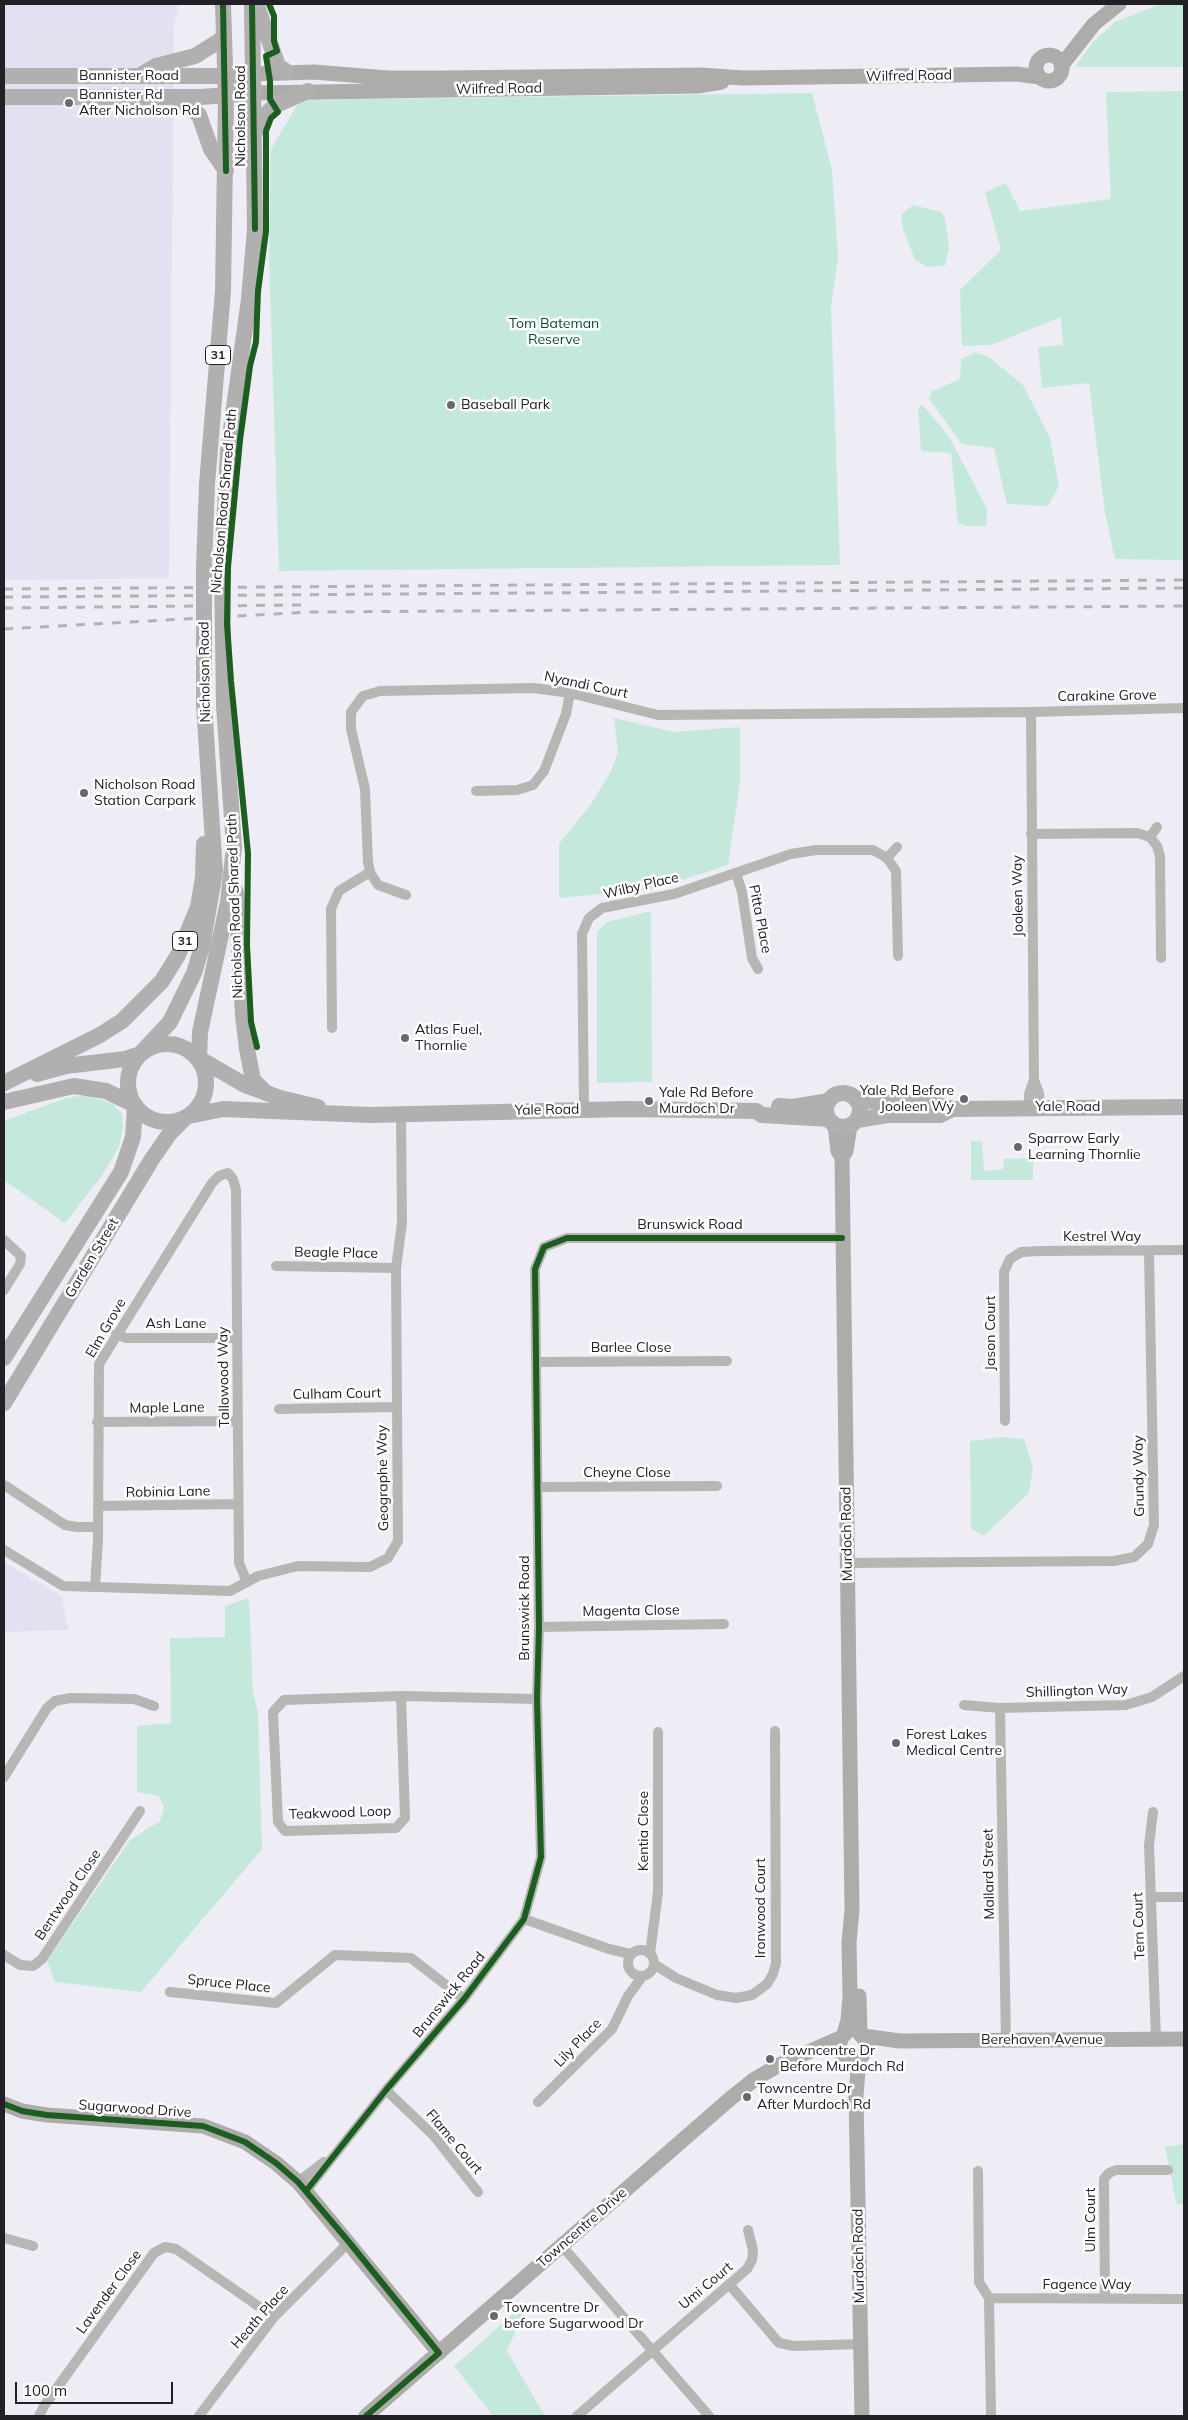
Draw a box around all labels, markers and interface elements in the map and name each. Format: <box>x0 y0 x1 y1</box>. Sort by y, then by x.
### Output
street label: Nicholson Road <box>233 65 249 167</box>
street label: Wilfred Road <box>866 67 952 85</box>
street label: Bannister Road <box>79 68 179 84</box>
street label: Wilfred Road <box>456 80 542 98</box>
place label: Bannister Rd After Nicholson Rd <box>79 87 200 120</box>
marker: Bannister Rd After Nicholson Rd <box>63 97 75 109</box>
park label: Tom Bateman Reserve <box>509 316 599 348</box>
road number: 31 <box>206 346 230 364</box>
place label: Baseball Park <box>461 397 550 413</box>
marker: Baseball Park <box>445 399 457 411</box>
street label: Nicholson Road Shared Path <box>208 408 240 594</box>
street label: Nicholson Road <box>196 621 214 723</box>
street label: Nyandi Court <box>543 668 629 702</box>
street label: Carakine Grove <box>1057 687 1157 705</box>
place label: Nicholson Road Station Carpark <box>94 777 196 810</box>
marker: Nicholson Road Station Carpark <box>78 787 90 799</box>
street label: Nicholson Road Shared Path <box>223 813 247 999</box>
street label: Jooleen Way <box>1009 855 1027 937</box>
street label: Wilby Place <box>602 869 680 903</box>
street label: Pitta Place <box>745 883 775 955</box>
road number: 31 <box>172 931 198 950</box>
place label: Atlas Fuel, Thornlie <box>415 1022 482 1054</box>
marker: Atlas Fuel, Thornlie <box>399 1032 411 1044</box>
place label: Yale Rd Before Jooleen Wy <box>860 1083 954 1116</box>
place label: Yale Rd Before Murdoch Dr <box>659 1085 753 1118</box>
marker: Yale Rd Before Jooleen Wy <box>958 1093 970 1105</box>
marker: Yale Rd Before Murdoch Dr <box>643 1095 655 1107</box>
street label: Yale Road <box>1036 1099 1100 1115</box>
street label: Yale Road <box>514 1101 580 1119</box>
place label: Sparrow Early Learning Thornlie <box>1028 1131 1141 1164</box>
marker: Sparrow Early Learning Thornlie <box>1012 1141 1024 1153</box>
street label: Garden Street <box>62 1215 122 1301</box>
street label: Brunswick Road <box>637 1217 743 1233</box>
street label: Kestrel Way <box>1063 1229 1141 1245</box>
street label: Beagle Place <box>294 1244 378 1262</box>
street label: Elm Grove <box>82 1295 130 1361</box>
street label: Jason Court <box>983 1295 999 1371</box>
street label: Ash Lane <box>146 1316 206 1332</box>
street label: Tallowood Way <box>215 1326 233 1428</box>
street label: Barlee Close <box>591 1340 671 1356</box>
street label: Culham Court <box>292 1385 382 1403</box>
street label: Maple Lane <box>129 1399 205 1417</box>
street label: Geographe Way <box>374 1425 392 1531</box>
street label: Grundy Way <box>1130 1435 1148 1517</box>
street label: Cheyne Close <box>583 1465 671 1481</box>
street label: Robinia Lane <box>126 1483 210 1501</box>
street label: Murdoch Road <box>838 1487 856 1581</box>
street label: Brunswick Road <box>517 1555 533 1661</box>
street label: Magenta Close <box>582 1602 680 1620</box>
street label: Shillington Way <box>1026 1681 1128 1701</box>
place label: Forest Lakes Medical Centre <box>906 1727 1002 1760</box>
marker: Forest Lakes Medical Centre <box>890 1737 902 1749</box>
street label: Kentia Close <box>636 1791 652 1871</box>
street label: Teakwood Loop <box>289 1803 391 1823</box>
street label: Mallard Street <box>980 1828 998 1920</box>
street label: Bentwood Close <box>31 1846 105 1944</box>
street label: Ironwood Court <box>753 1858 769 1958</box>
street label: Tern Court <box>1129 1892 1149 1960</box>
street label: Brunswick Road <box>409 1949 489 2041</box>
street label: Spruce Place <box>187 1971 271 1997</box>
street label: Lily Place <box>551 2015 605 2071</box>
street label: Berehaven Avenue <box>981 2032 1103 2048</box>
place label: Towncentre Dr Before Murdoch Rd <box>780 2043 904 2076</box>
marker: Towncentre Dr Before Murdoch Rd <box>764 2053 776 2065</box>
place label: Towncentre Dr After Murdoch Rd <box>757 2081 871 2114</box>
marker: Towncentre Dr After Murdoch Rd <box>741 2091 753 2103</box>
street label: Sugarwood Drive <box>78 2097 192 2121</box>
street label: Flame Court <box>422 2106 486 2178</box>
street label: Towncentre Drive <box>534 2185 630 2271</box>
street label: Ulm Court <box>1083 2187 1099 2253</box>
street label: Murdoch Road <box>850 2209 868 2303</box>
street label: Lavender Close <box>73 2247 145 2337</box>
street label: Umi Court <box>676 2259 736 2313</box>
street label: Fagence Way <box>1043 2277 1131 2293</box>
street label: Heath Place <box>228 2282 292 2352</box>
place label: Towncentre Dr before Sugarwood Dr <box>504 2300 644 2332</box>
marker: Towncentre Dr before Sugarwood Dr <box>488 2310 500 2322</box>
scale bar <box>18 2372 175 2404</box>
text: 100 m <box>23 2381 67 2400</box>

